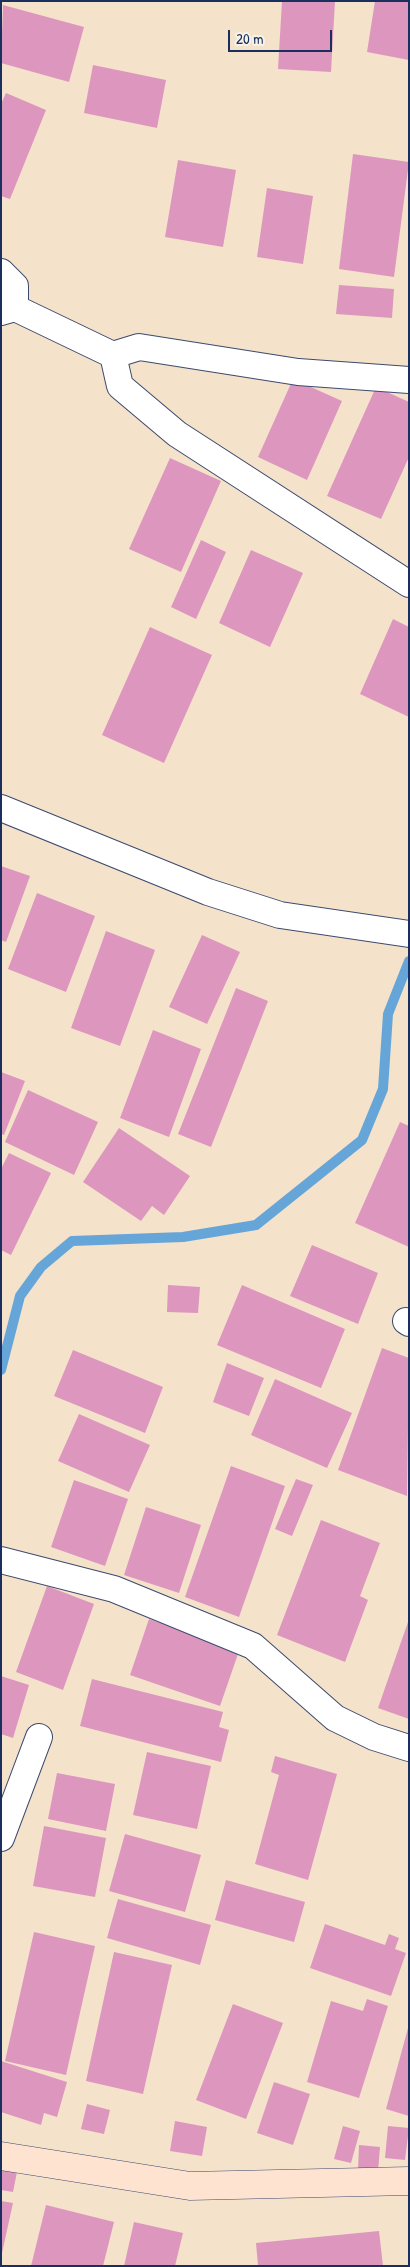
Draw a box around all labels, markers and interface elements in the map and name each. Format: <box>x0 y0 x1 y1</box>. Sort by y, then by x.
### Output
scale bar <box>230 20 334 52</box>
text: 20 m <box>236 28 263 49</box>

